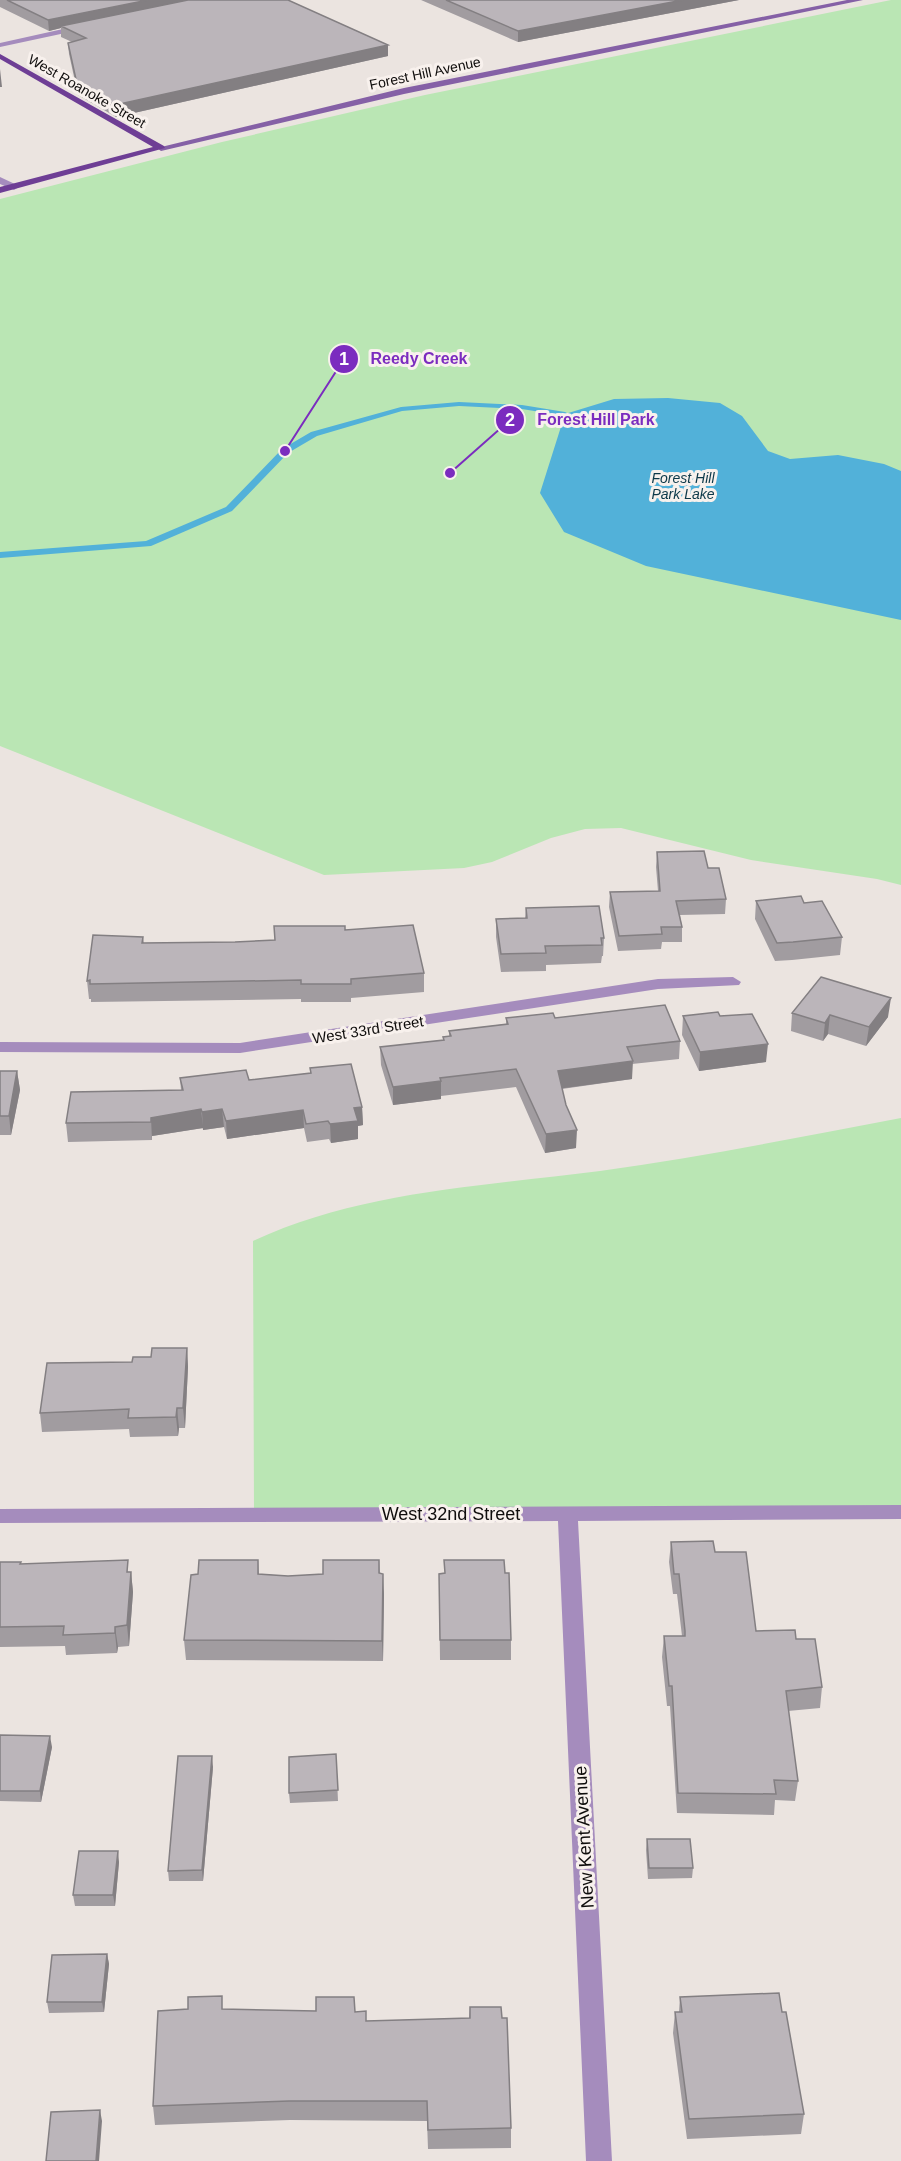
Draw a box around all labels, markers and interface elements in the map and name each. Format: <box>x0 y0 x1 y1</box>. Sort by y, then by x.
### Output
street label: West Roanoke Street <box>25 51 149 131</box>
street label: Forest Hill Avenue <box>368 53 482 93</box>
callout: Reedy Creek <box>329 342 480 376</box>
text: 1 <box>339 349 349 369</box>
text: Reedy Creek <box>371 350 468 367</box>
callout: Forest Hill Park <box>495 403 666 437</box>
text: 2 <box>505 410 515 430</box>
text: Forest Hill Park <box>537 411 655 428</box>
water label: Forest Hill Park Lake <box>651 470 715 502</box>
street label: West 33rd Street <box>311 1012 426 1047</box>
street label: West 32nd Street <box>382 1504 520 1524</box>
street label: New Kent Avenue <box>570 1765 598 1909</box>

